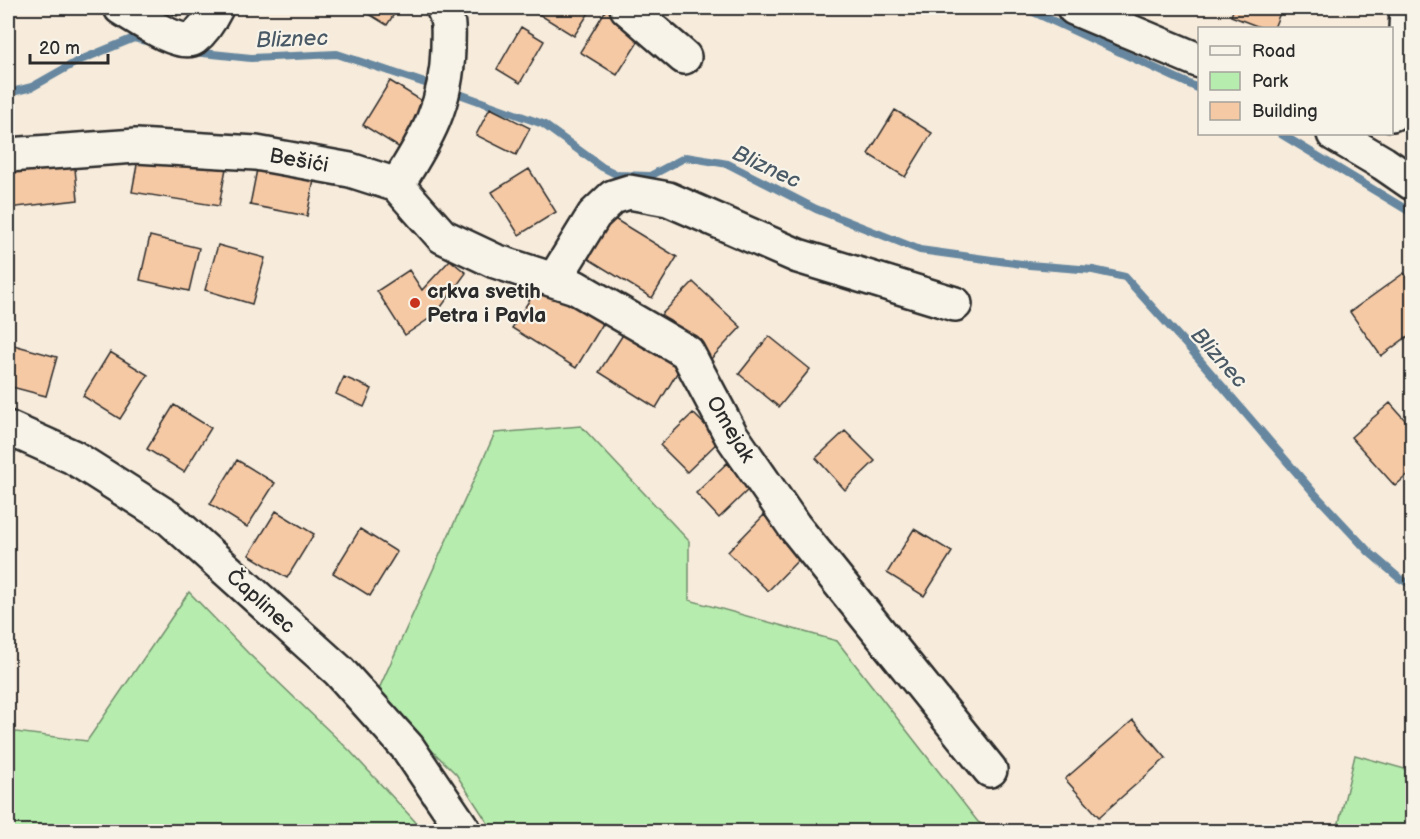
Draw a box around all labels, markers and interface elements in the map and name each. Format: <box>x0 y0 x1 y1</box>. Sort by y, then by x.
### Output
water label: Bliznec <box>256 25 329 54</box>
scale bar <box>30 27 108 65</box>
legend <box>1198 27 1393 135</box>
text: 20 m <box>39 38 80 59</box>
text: Road <box>1252 41 1296 62</box>
text: Park <box>1252 71 1288 92</box>
text: Building <box>1252 101 1318 122</box>
water label: Bliznec <box>728 140 805 195</box>
street label: Bešići <box>267 143 330 178</box>
place label: crkva svetih Petra i Pavla <box>427 279 546 328</box>
marker: crkva svetih Petra i Pavla <box>408 296 422 310</box>
water label: Bliznec <box>1185 322 1253 394</box>
street label: Omejak <box>701 392 760 468</box>
street label: Čaplinec <box>221 563 301 639</box>

